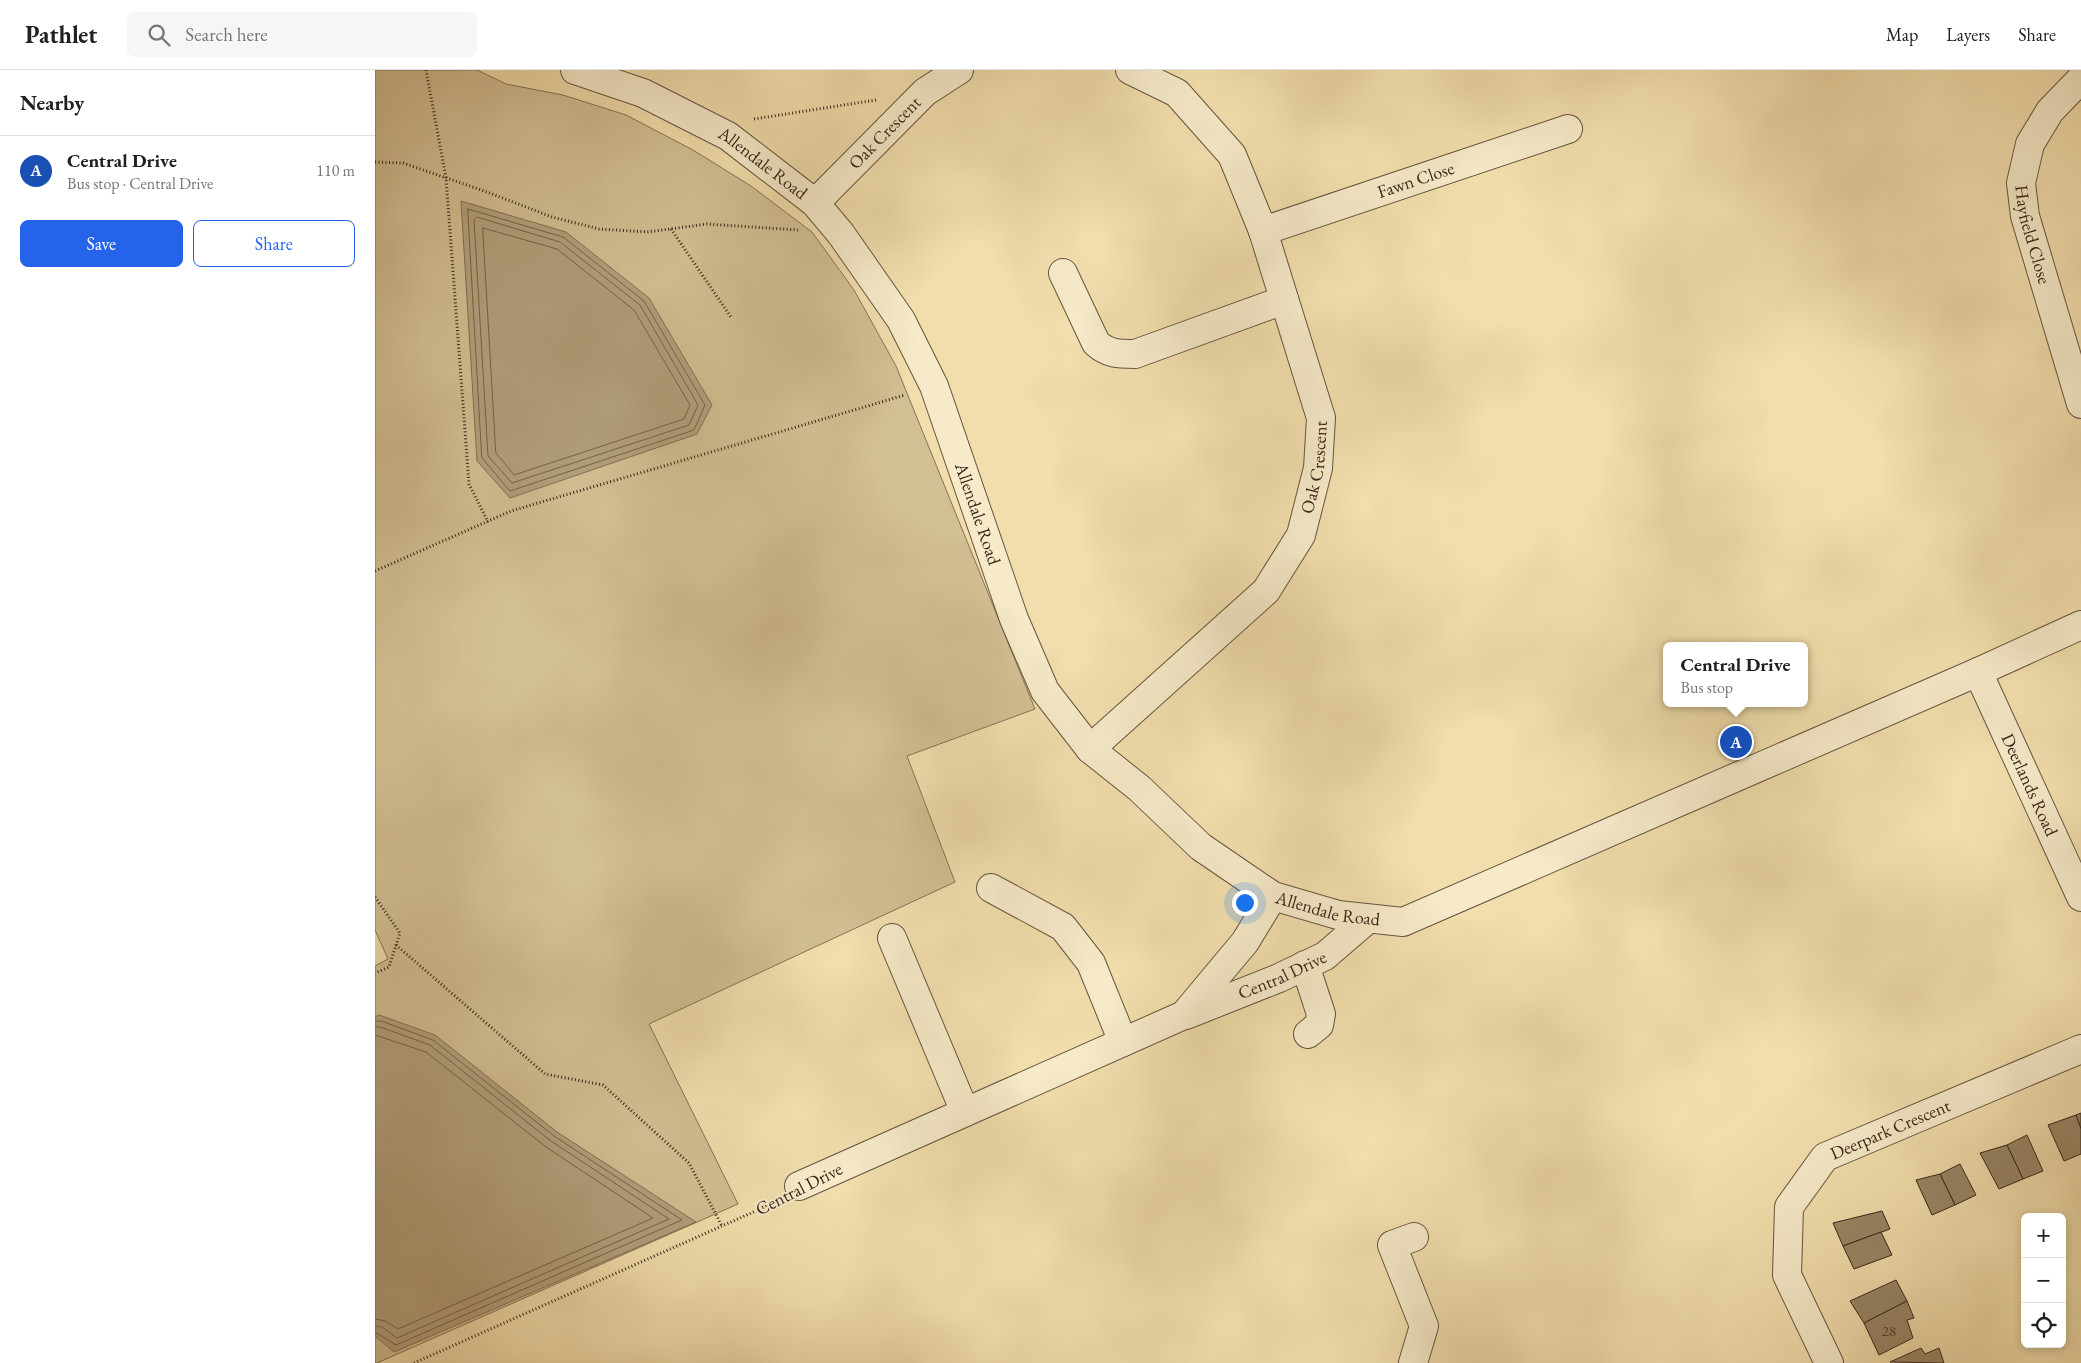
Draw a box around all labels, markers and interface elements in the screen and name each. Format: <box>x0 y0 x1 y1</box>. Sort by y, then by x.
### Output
search box <box>127 12 477 57</box>
text: Pathlet <box>25 19 97 50</box>
icon: search <box>145 21 173 49</box>
text: Search here <box>185 22 268 47</box>
text: Map <box>1886 23 1918 46</box>
text: Layers <box>1946 23 1990 46</box>
text: Share <box>2018 23 2056 46</box>
text: Nearby <box>20 89 84 116</box>
street label: Oak Crescent <box>843 91 926 174</box>
street label: Allendale Road <box>714 121 813 205</box>
text: Central Drive <box>67 148 177 173</box>
street label: Fawn Close <box>1374 156 1457 203</box>
text: A <box>30 160 42 181</box>
text: 110 m <box>316 160 355 181</box>
text: Bus stop · Central Drive <box>67 173 213 194</box>
street label: Hayfield Close <box>2010 183 2057 287</box>
button: Save <box>20 220 183 267</box>
button: Share <box>193 220 355 267</box>
street label: Oak Crescent <box>1295 420 1332 516</box>
street label: Allendale Road <box>950 458 1007 569</box>
popup <box>1663 642 1808 707</box>
text: Central Drive <box>1681 652 1790 677</box>
text: Bus stop <box>1681 677 1733 698</box>
pin: A <box>1720 723 1752 761</box>
street label: Deerlands Road <box>1997 729 2064 840</box>
street label: Allendale Road <box>1272 885 1382 931</box>
your location <box>1232 890 1258 916</box>
street label: Central Drive <box>1234 945 1330 1004</box>
street label: Deerpark Crescent <box>1826 1093 1954 1165</box>
street label: Central Drive <box>751 1157 846 1220</box>
map controls <box>2021 1213 2066 1348</box>
button: + <box>2021 1213 2066 1258</box>
button: − <box>2021 1258 2066 1303</box>
button: locate <box>2021 1303 2066 1348</box>
house number: 28 <box>1882 1321 1896 1340</box>

